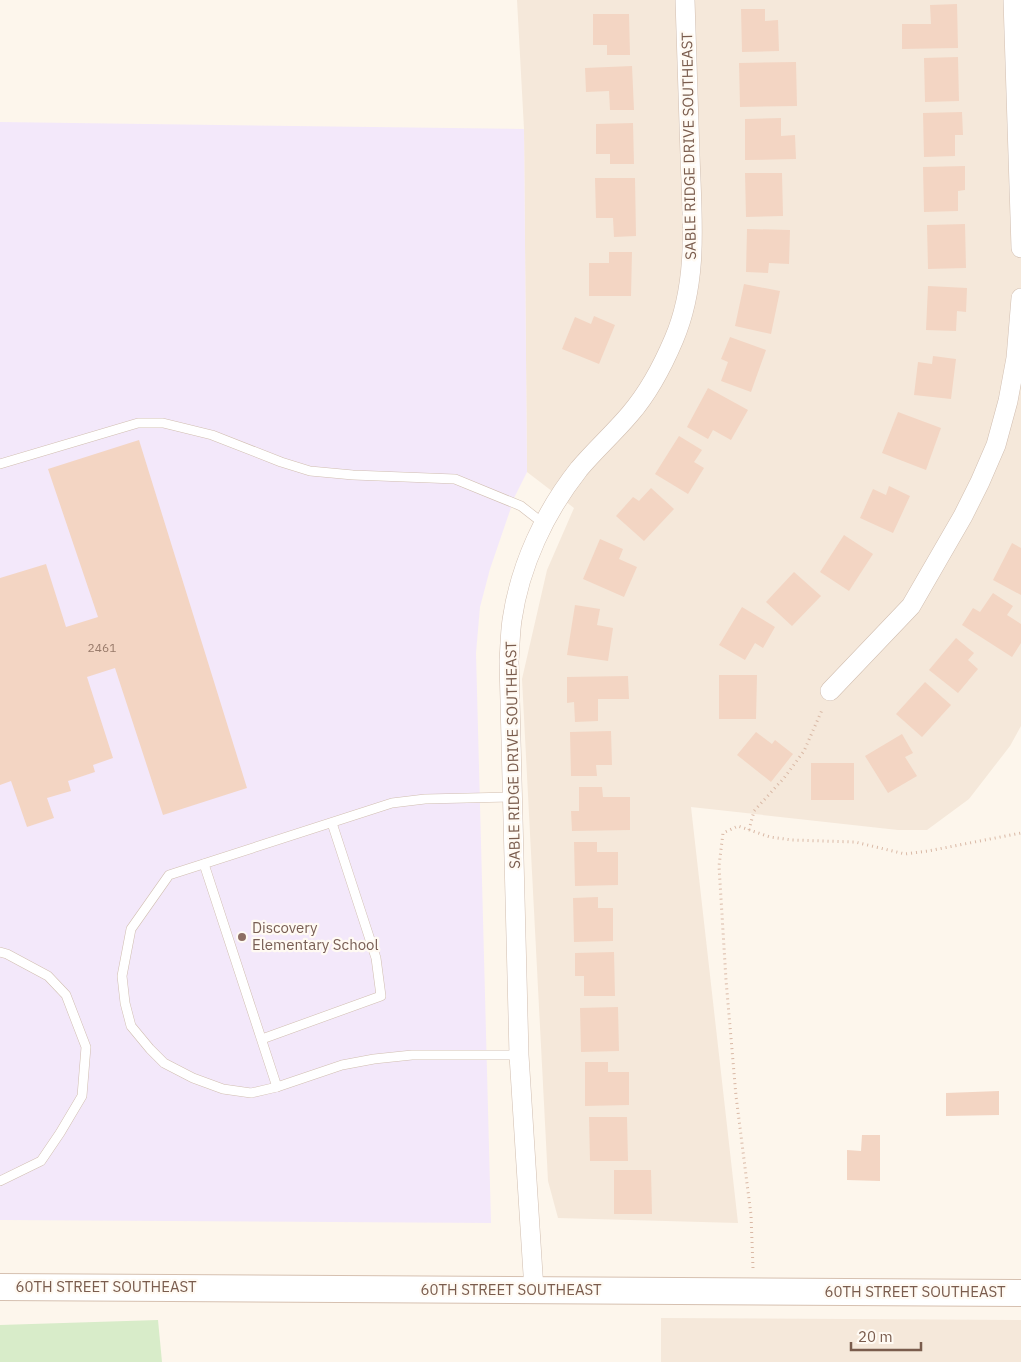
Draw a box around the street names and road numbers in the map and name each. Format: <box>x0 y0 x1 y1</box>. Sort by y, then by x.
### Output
street label: SABLE RIDGE DRIVE SOUTHEAST <box>677 32 700 260</box>
street label: SABLE RIDGE DRIVE SOUTHEAST <box>501 641 524 869</box>
street label: 60TH STREET SOUTHEAST <box>15 1277 197 1296</box>
street label: 60TH STREET SOUTHEAST <box>420 1280 602 1299</box>
street label: 60TH STREET SOUTHEAST <box>824 1282 1006 1301</box>

